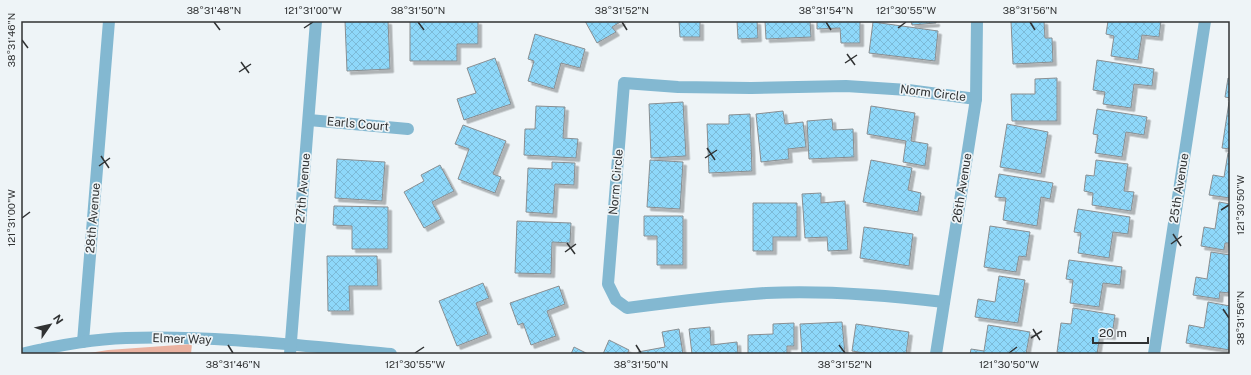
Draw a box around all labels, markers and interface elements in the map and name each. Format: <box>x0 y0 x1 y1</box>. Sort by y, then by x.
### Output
text: 38°31'48"N <box>187 4 241 16</box>
text: 121°31'00"W <box>284 4 342 16</box>
text: 38°31'50"N <box>391 4 445 16</box>
text: 38°31'52"N <box>595 4 649 16</box>
text: 38°31'54"N <box>799 4 853 16</box>
text: 121°30'55"W <box>876 4 937 16</box>
text: 38°31'56"N <box>1003 4 1057 16</box>
text: 38°31'46"N <box>5 13 17 67</box>
street label: Norm Circle <box>899 82 967 104</box>
street label: Earls Court <box>326 114 390 134</box>
street label: Norm Circle <box>606 148 626 216</box>
street label: 27th Avenue <box>293 152 313 224</box>
street label: 26th Avenue <box>950 152 974 224</box>
street label: 25th Avenue <box>1167 152 1191 224</box>
text: 121°30'50"W <box>1234 175 1246 235</box>
street label: 28th Avenue <box>83 182 103 254</box>
text: 121°31'00"W <box>5 189 17 247</box>
text: 38°31'56"N <box>1234 291 1246 345</box>
north arrow <box>30 305 70 345</box>
text: N <box>51 312 66 326</box>
scale bar <box>1093 319 1148 345</box>
text: 20 m <box>1099 326 1127 340</box>
street label: Elmer Way <box>152 331 212 347</box>
text: 38°31'46"N <box>206 358 260 370</box>
text: 121°30'55"W <box>385 358 446 370</box>
text: 38°31'50"N <box>614 358 668 370</box>
text: 38°31'52"N <box>818 358 872 370</box>
text: 121°30'50"W <box>979 358 1039 370</box>

